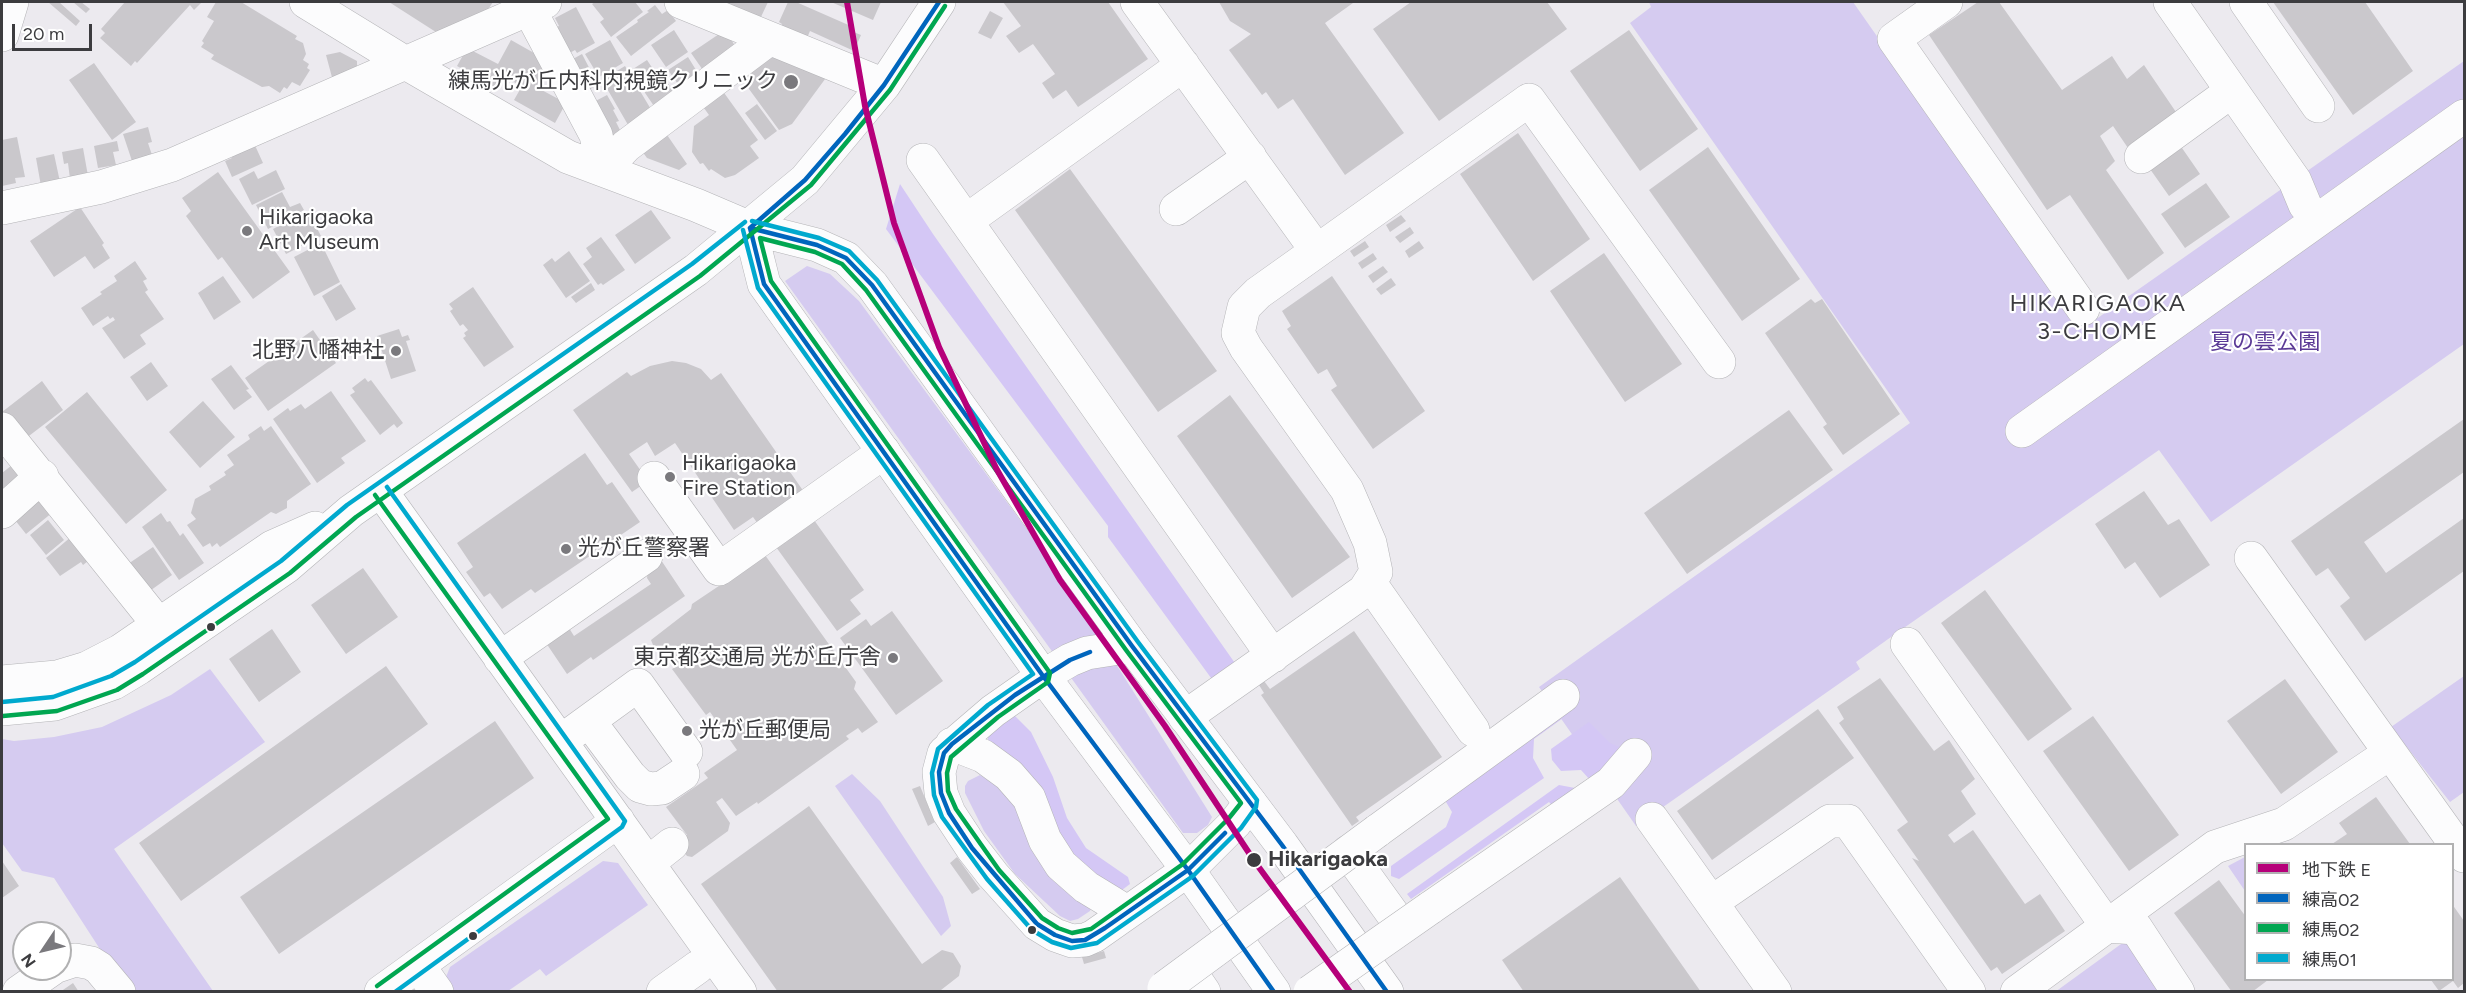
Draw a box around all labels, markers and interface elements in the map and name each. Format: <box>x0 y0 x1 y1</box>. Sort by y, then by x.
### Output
scale bar <box>15 12 94 50</box>
text: 20 m <box>23 23 64 45</box>
place label: 練馬光が丘内科内視鏡クリニック <box>448 69 778 95</box>
marker: 練馬光が丘内科内視鏡クリニック <box>782 73 800 91</box>
place label: Hikarigaoka Art Museum <box>259 205 379 256</box>
marker: Hikarigaoka Art Museum <box>240 224 254 238</box>
district label: HIKARIGAOKA 3-CHOME <box>2010 290 2186 346</box>
park label: 夏の雲公園 <box>2210 330 2320 356</box>
place label: 北野八幡神社 <box>252 338 384 364</box>
marker: 北野八幡神社 <box>389 344 403 358</box>
place label: Hikarigaoka Fire Station <box>682 451 796 502</box>
marker: Hikarigaoka Fire Station <box>663 470 677 484</box>
place label: 光が丘警察署 <box>578 536 710 562</box>
marker: 光が丘警察署 <box>559 542 573 556</box>
unlabelled marker <box>205 621 217 633</box>
place label: 東京都交通局 光が丘庁舎 <box>634 645 881 671</box>
marker: 東京都交通局 光が丘庁舎 <box>886 651 900 665</box>
place label: 光が丘郵便局 <box>699 718 831 744</box>
marker: 光が丘郵便局 <box>680 724 694 738</box>
legend <box>2244 843 2454 981</box>
place label: Hikarigaoka <box>1268 847 1388 873</box>
marker: Hikarigaoka <box>1245 851 1263 869</box>
text: 地下鉄 E <box>2302 859 2371 881</box>
text: 練高02 <box>2302 889 2360 911</box>
text: 練馬02 <box>2302 919 2360 941</box>
north arrow <box>12 921 72 981</box>
unlabelled marker <box>1026 924 1038 936</box>
unlabelled marker <box>467 930 479 942</box>
text: 練馬01 <box>2302 949 2357 971</box>
text: N <box>17 950 40 971</box>

